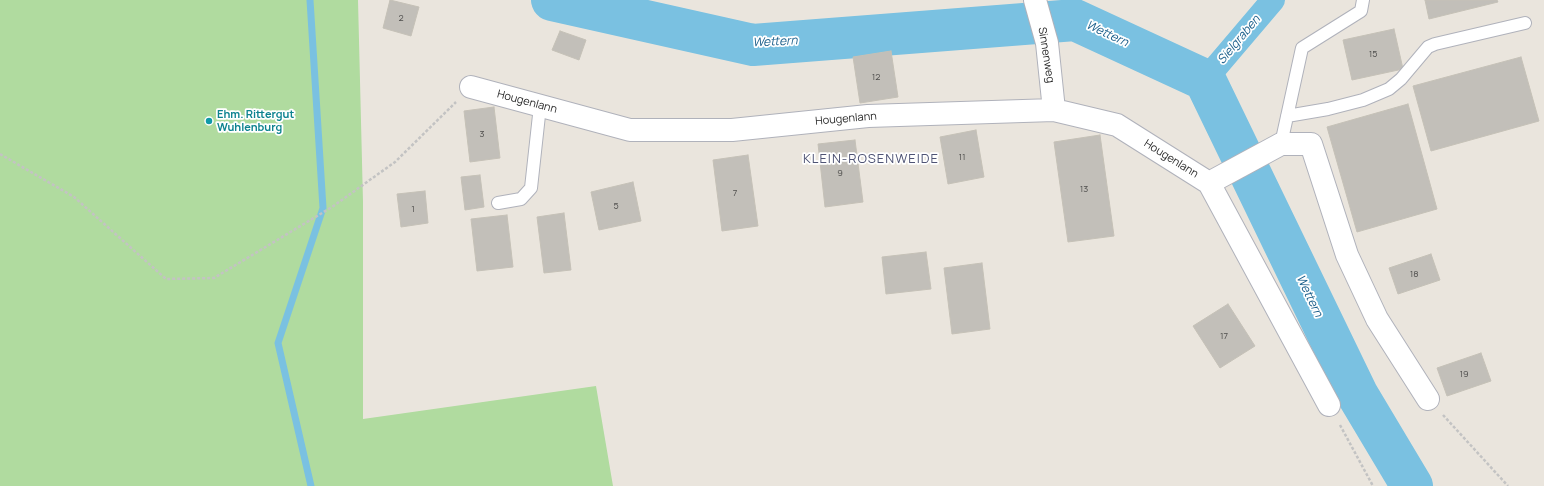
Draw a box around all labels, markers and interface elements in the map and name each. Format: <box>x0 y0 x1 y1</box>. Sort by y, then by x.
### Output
house number: 2 <box>398 13 404 23</box>
water label: Sielgraben <box>1215 13 1263 67</box>
water label: Wettern <box>1084 18 1130 50</box>
street label: Sinnenweg <box>1035 26 1057 84</box>
water label: Wettern <box>752 34 798 50</box>
house number: 15 <box>1369 49 1377 59</box>
house number: 12 <box>872 72 880 82</box>
street label: Hougenlann <box>496 88 558 116</box>
place label: Ehm. Rittergut Wuhlenburg <box>217 108 294 134</box>
street label: Hougenlann <box>815 110 877 128</box>
marker: Ehm. Rittergut Wuhlenburg <box>204 116 214 126</box>
house number: 3 <box>480 129 484 139</box>
street label: Hougenlann <box>1141 137 1201 181</box>
district label: KLEIN-ROSENWEIDE <box>803 151 939 167</box>
house number: 11 <box>958 152 966 162</box>
house number: 9 <box>837 168 843 178</box>
house number: 13 <box>1080 184 1088 194</box>
house number: 7 <box>733 188 737 198</box>
house number: 5 <box>613 201 619 211</box>
house number: 1 <box>411 204 415 214</box>
house number: 18 <box>1410 269 1418 279</box>
water label: Wettern <box>1293 273 1325 319</box>
house number: 17 <box>1220 331 1228 341</box>
house number: 19 <box>1459 369 1469 379</box>

